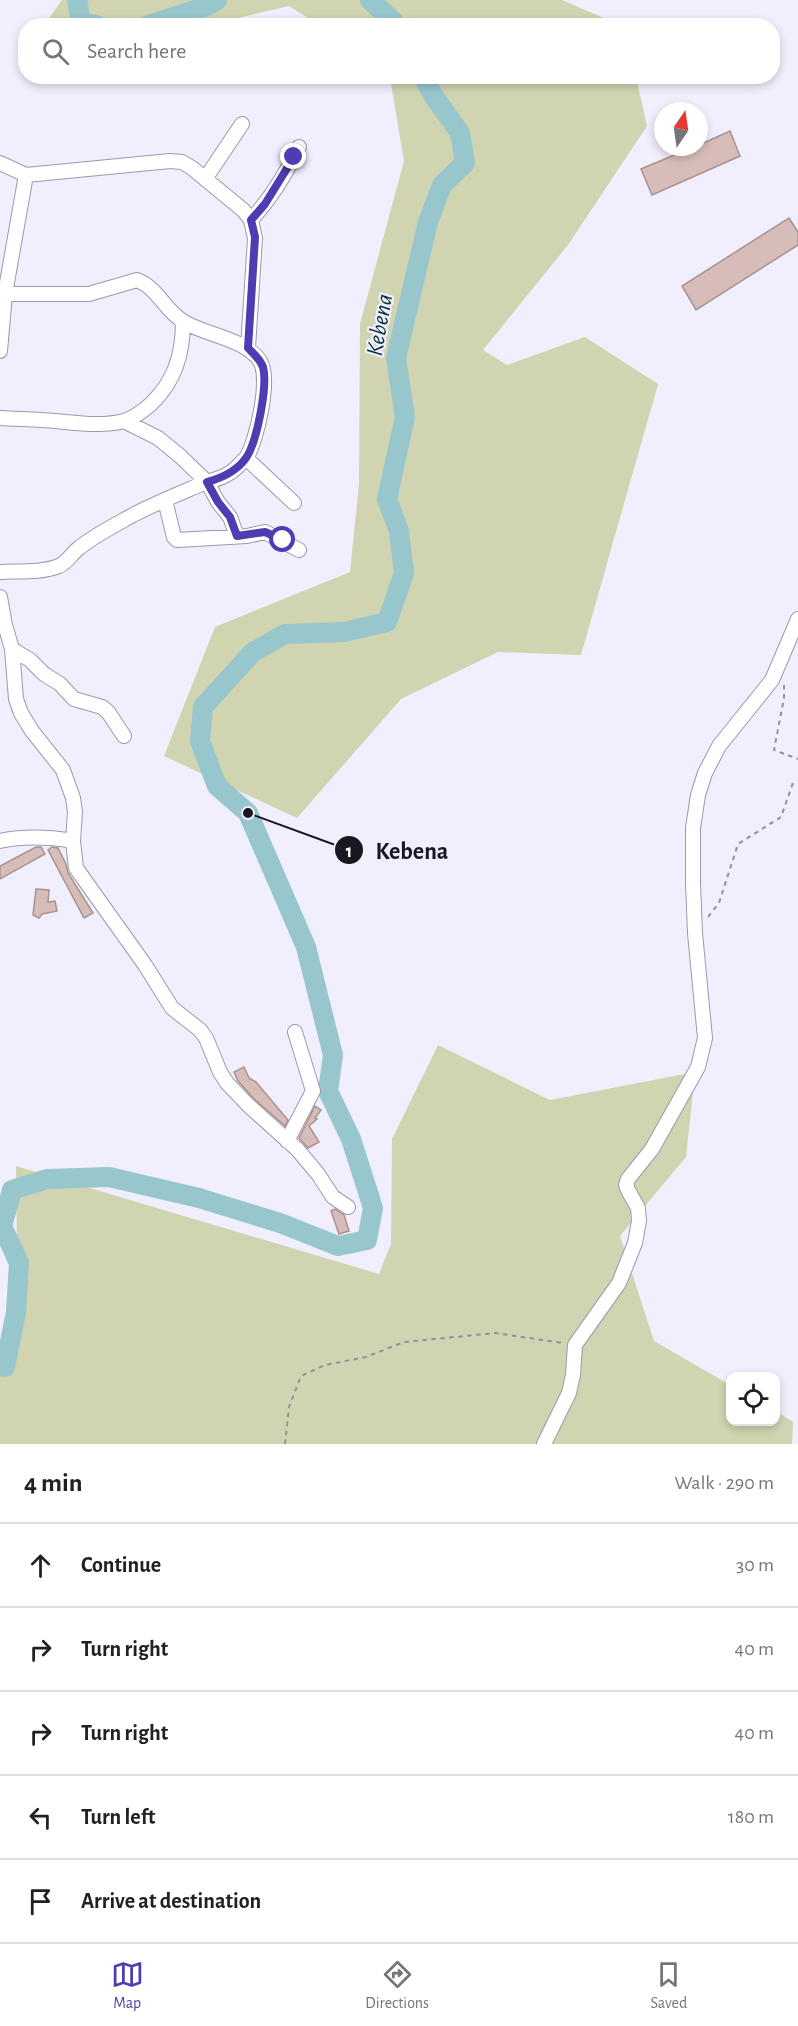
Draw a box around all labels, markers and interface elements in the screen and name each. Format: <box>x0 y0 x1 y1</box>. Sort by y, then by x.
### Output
search box <box>18 18 780 84</box>
icon: search <box>39 35 72 68</box>
text: Search here <box>87 40 186 62</box>
north arrow <box>654 102 708 156</box>
route end <box>280 143 306 169</box>
water label: Kebena <box>363 292 397 358</box>
route start <box>269 526 295 552</box>
callout: Kebena <box>334 829 460 871</box>
text: Kebena <box>376 840 448 864</box>
text: 1 <box>346 843 352 861</box>
map controls <box>726 1372 780 1426</box>
button: locate <box>726 1372 780 1426</box>
text: 4 min <box>24 1470 83 1496</box>
text: Walk · 290 m <box>674 1473 774 1493</box>
icon: ahead <box>24 1549 57 1582</box>
text: Continue <box>81 1554 161 1576</box>
text: 30 m <box>736 1555 774 1575</box>
icon: right <box>24 1633 57 1666</box>
text: Turn right <box>81 1638 168 1660</box>
text: 40 m <box>735 1639 774 1659</box>
icon: right <box>24 1717 57 1750</box>
text: Turn right <box>81 1722 168 1744</box>
text: 40 m <box>735 1723 774 1743</box>
icon: left <box>24 1801 57 1834</box>
text: Turn left <box>81 1806 155 1828</box>
text: 180 m <box>728 1807 774 1827</box>
icon: arrive <box>24 1885 57 1918</box>
text: Arrive at destination <box>81 1890 261 1912</box>
tab: Map <box>111 1958 144 2013</box>
tab: Directions <box>365 1958 429 2013</box>
tab: Saved <box>651 1958 687 2013</box>

